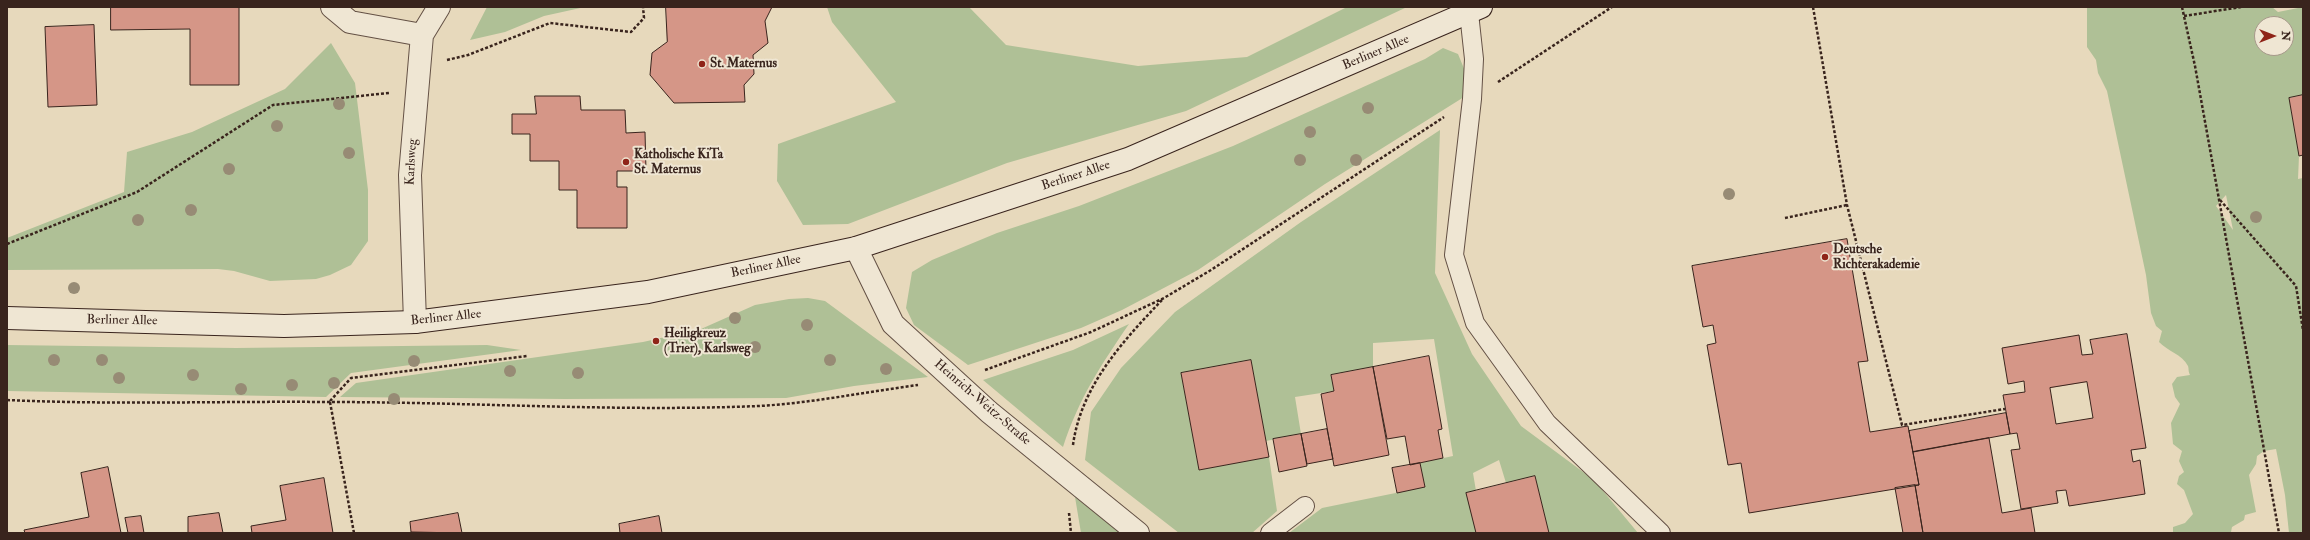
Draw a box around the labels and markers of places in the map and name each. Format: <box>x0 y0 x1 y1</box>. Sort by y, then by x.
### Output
place label: St. Maternus <box>710 56 777 72</box>
marker: St. Maternus <box>697 59 707 69</box>
place label: Katholische KiTa St. Maternus <box>634 147 723 178</box>
marker: Katholische KiTa St. Maternus <box>621 157 631 167</box>
place label: Deutsche Richterakademie <box>1833 242 1920 273</box>
marker: Deutsche Richterakademie <box>1820 252 1830 262</box>
place label: Heiligkreuz (Trier), Karlsweg <box>664 326 751 357</box>
marker: Heiligkreuz (Trier), Karlsweg <box>651 336 661 346</box>

